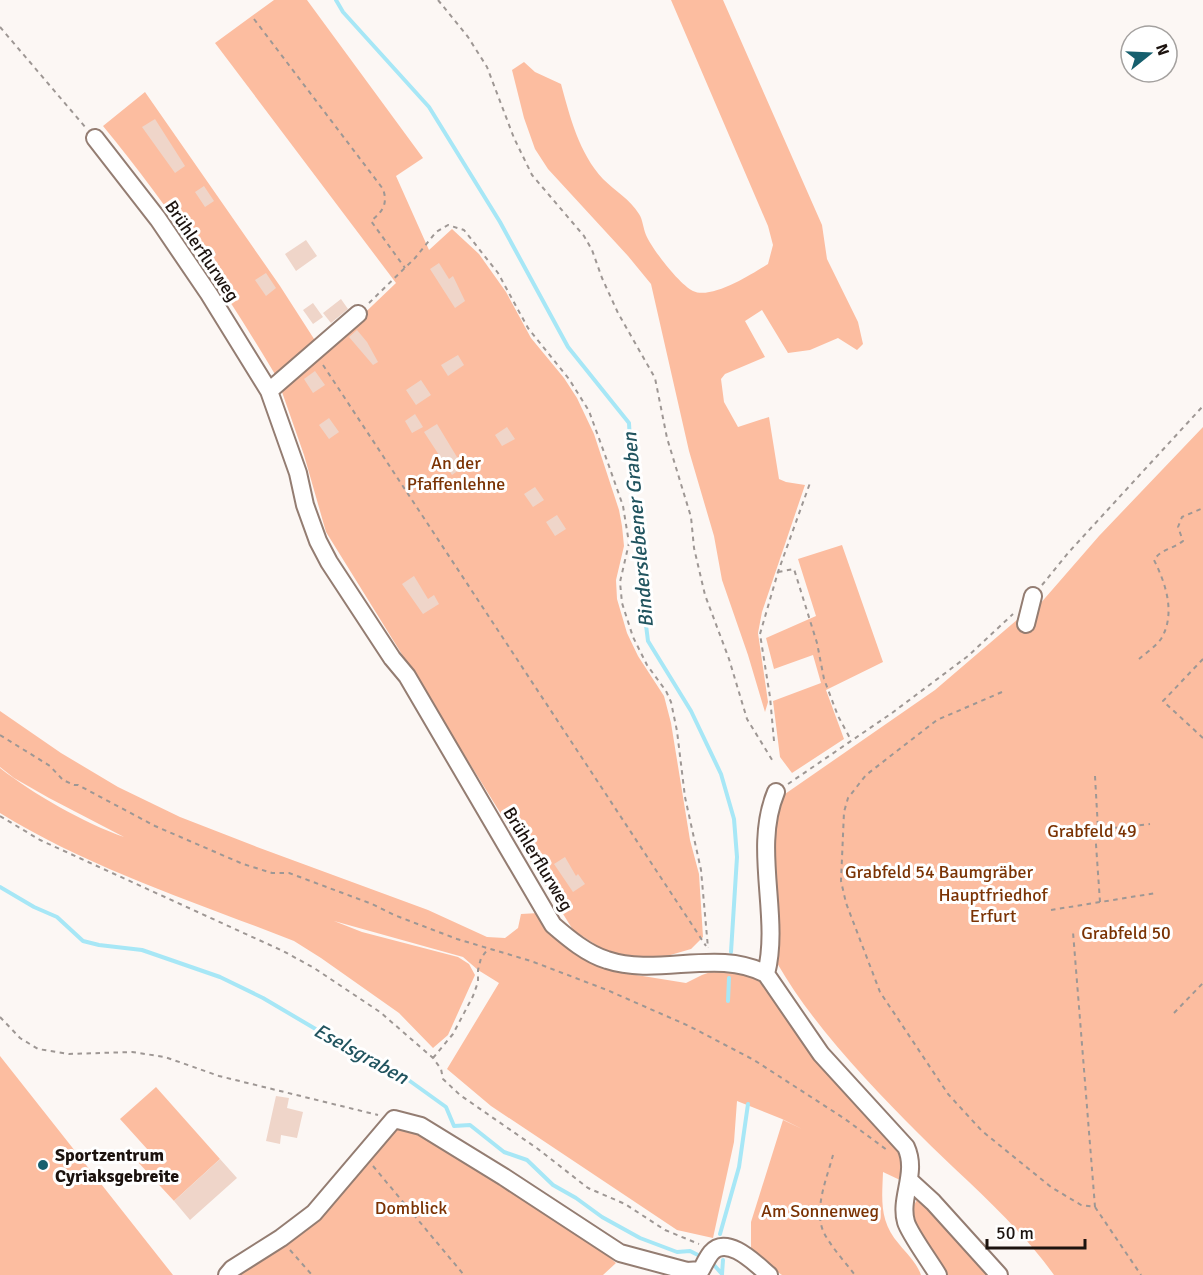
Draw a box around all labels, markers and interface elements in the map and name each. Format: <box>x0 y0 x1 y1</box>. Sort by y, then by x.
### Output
north arrow <box>1119 24 1179 84</box>
text: N <box>1151 41 1174 58</box>
street label: Brühlerflurweg <box>160 196 244 306</box>
water label: Binderslebener Graben <box>617 430 659 629</box>
park label: An der Pfaffenlehne <box>407 452 505 495</box>
street label: Brühlerflurweg <box>498 803 578 915</box>
park label: Grabfeld 49 <box>1047 820 1137 842</box>
park label: Grabfeld 54 Baumgräber <box>845 861 1033 883</box>
park label: Hauptfriedhof Erfurt <box>938 884 1048 927</box>
park label: Grabfeld 50 <box>1081 922 1171 944</box>
water label: Eselsgraben <box>309 1018 414 1091</box>
place label: Sportzentrum Cyriaksgebreite <box>55 1144 179 1187</box>
marker: Sportzentrum Cyriaksgebreite <box>36 1158 50 1172</box>
park label: Domblick <box>375 1197 447 1219</box>
park label: Am Sonnenweg <box>761 1200 879 1222</box>
scale bar <box>987 1212 1084 1250</box>
text: 50 m <box>996 1222 1034 1244</box>

